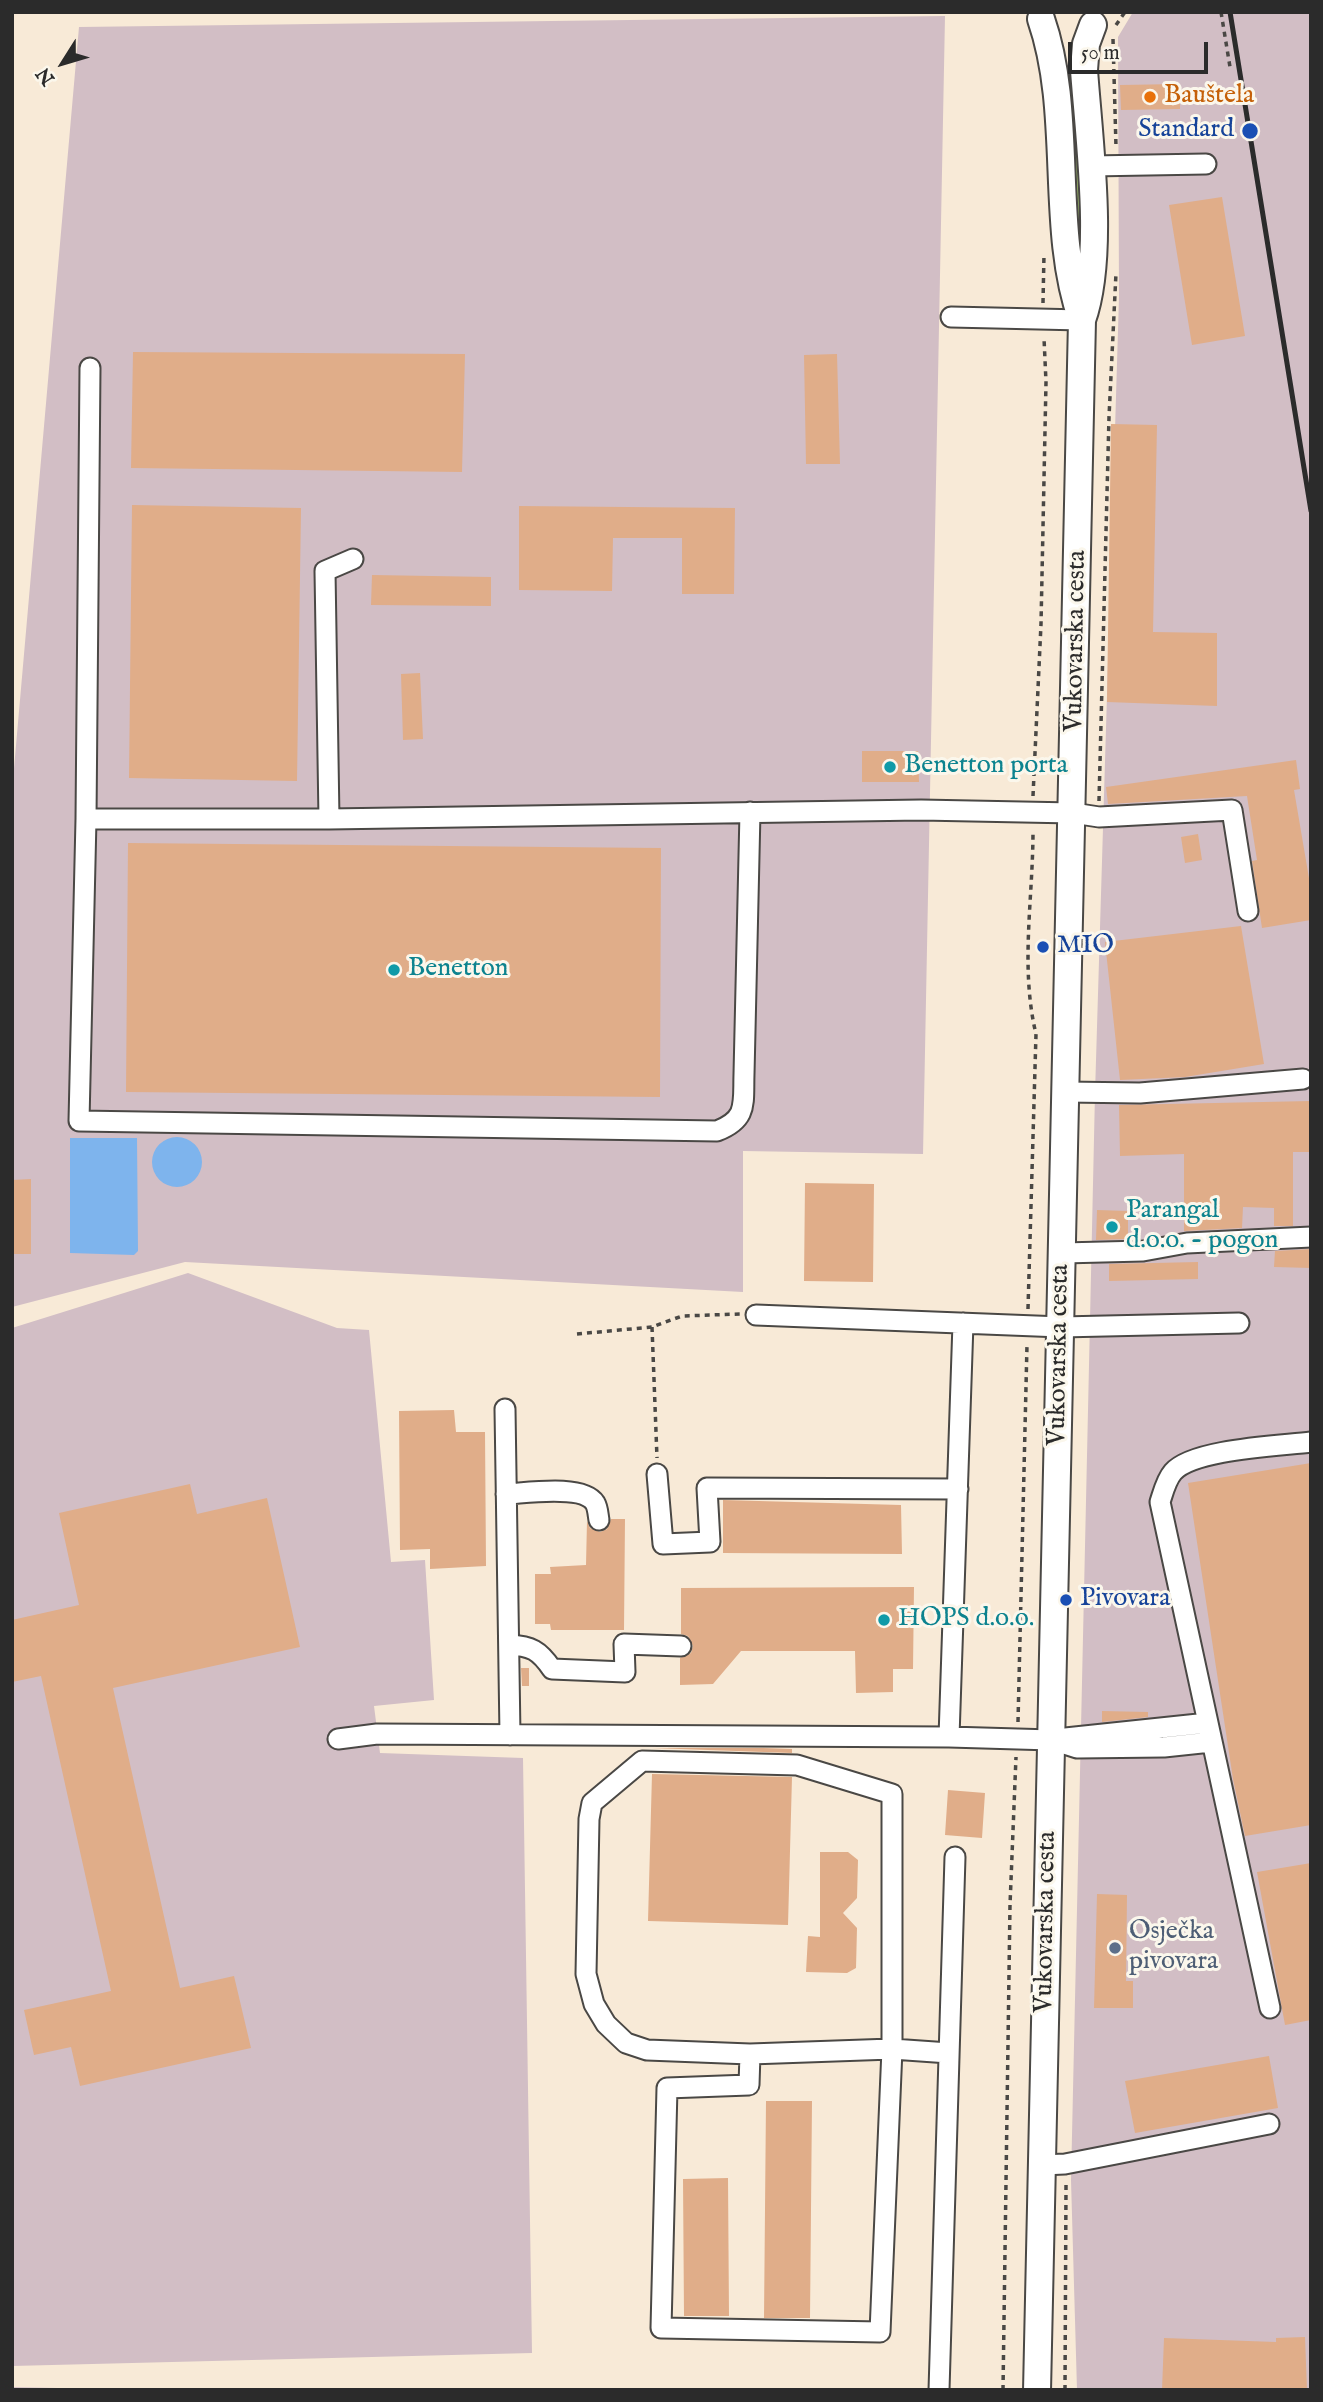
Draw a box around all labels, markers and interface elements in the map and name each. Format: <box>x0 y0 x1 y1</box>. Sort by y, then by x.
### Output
north arrow <box>28 28 98 98</box>
scale bar <box>1071 28 1211 72</box>
text: 50 m <box>1081 40 1120 67</box>
text: N <box>32 62 61 89</box>
place label: Bauštela <box>1164 81 1254 113</box>
marker: Bauštela <box>1142 89 1158 105</box>
place label: Standard <box>1138 115 1234 147</box>
marker: Standard <box>1240 121 1260 141</box>
street label: Vukovarska cesta <box>1060 550 1094 732</box>
place label: Benetton porta <box>904 751 1068 783</box>
marker: Benetton porta <box>882 759 898 775</box>
place label: MIO <box>1057 931 1114 963</box>
marker: MIO <box>1035 939 1051 955</box>
place label: Benetton <box>408 954 508 986</box>
marker: Benetton <box>386 962 402 978</box>
place label: Parangal d.o.o. - pogon <box>1126 1196 1278 1258</box>
marker: Parangal d.o.o. - pogon <box>1104 1219 1120 1235</box>
street label: Vukovarska cesta <box>1043 1264 1077 1446</box>
place label: Pivovara <box>1080 1584 1170 1616</box>
marker: Pivovara <box>1058 1592 1074 1608</box>
place label: HOPS d.o.o. <box>898 1604 1034 1636</box>
marker: HOPS d.o.o. <box>876 1612 892 1628</box>
street label: Vukovarska cesta <box>1030 1831 1064 2013</box>
place label: Osječka pivovara <box>1129 1917 1218 1979</box>
marker: Osječka pivovara <box>1107 1940 1123 1956</box>

